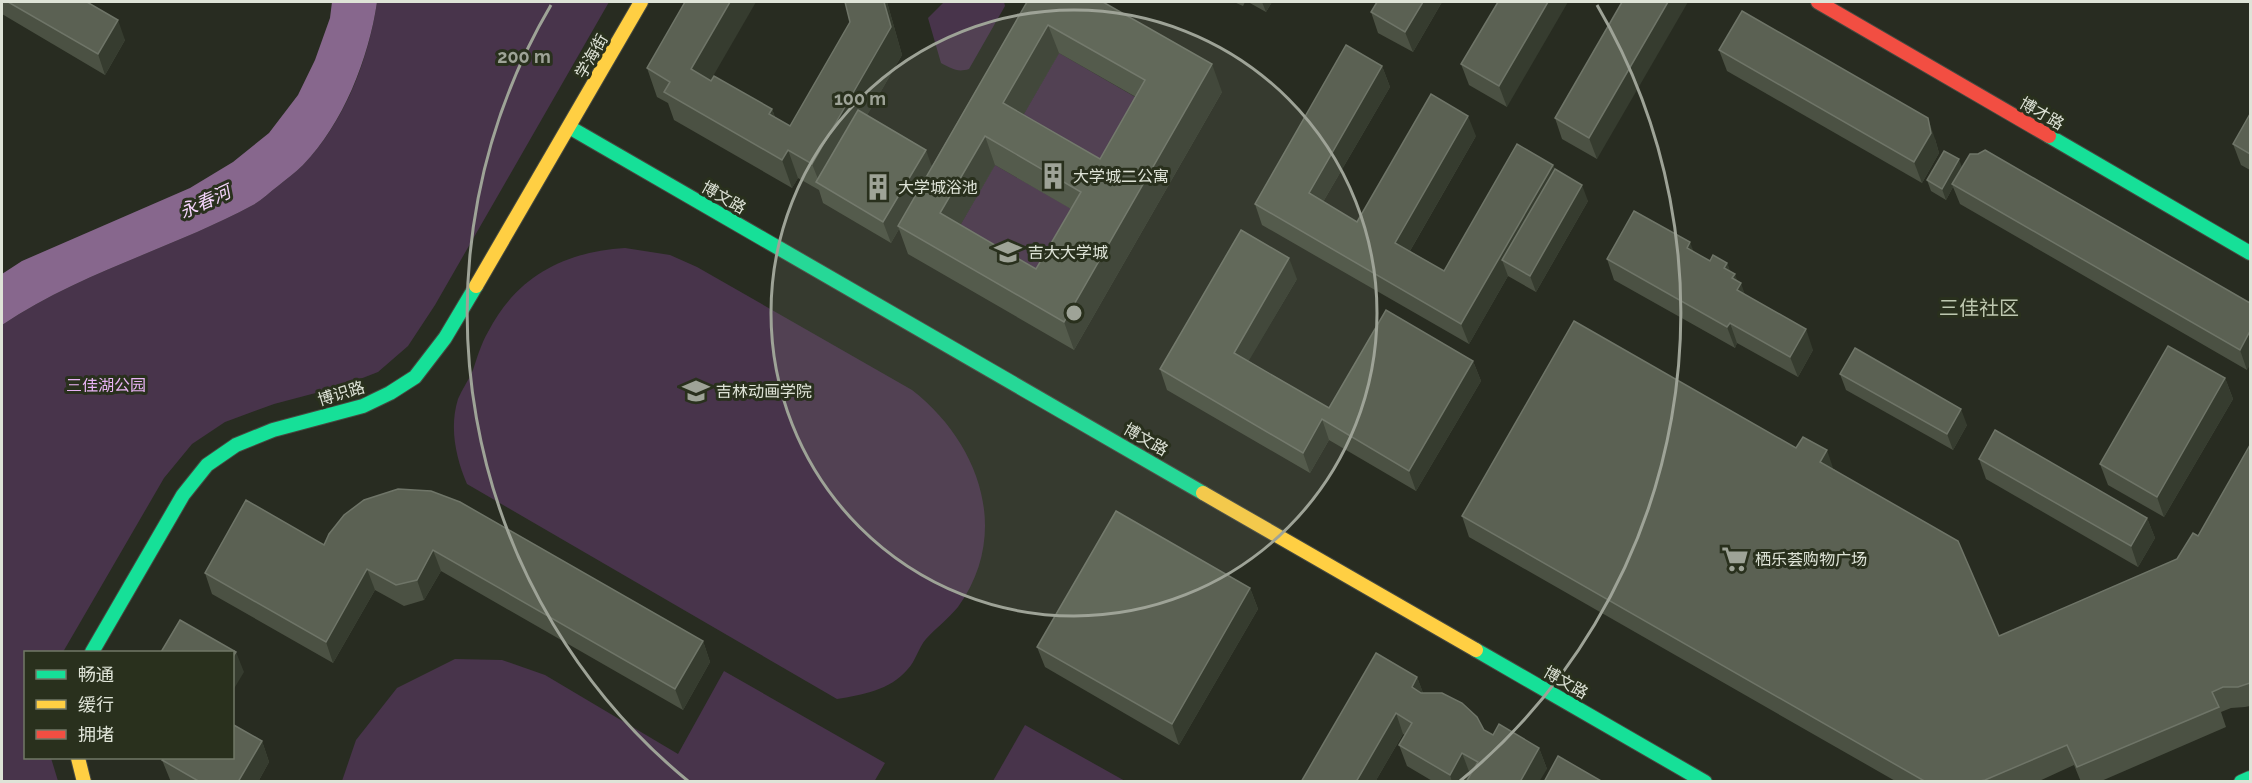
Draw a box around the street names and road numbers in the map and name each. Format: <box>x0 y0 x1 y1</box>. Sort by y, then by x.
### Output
street label: 学海街 <box>571 31 612 82</box>
street label: 博才路 <box>2016 93 2067 134</box>
street label: 博文路 <box>698 177 749 218</box>
street label: 博识路 <box>315 377 367 410</box>
street label: 博文路 <box>1120 419 1171 460</box>
street label: 博文路 <box>1540 662 1591 703</box>

